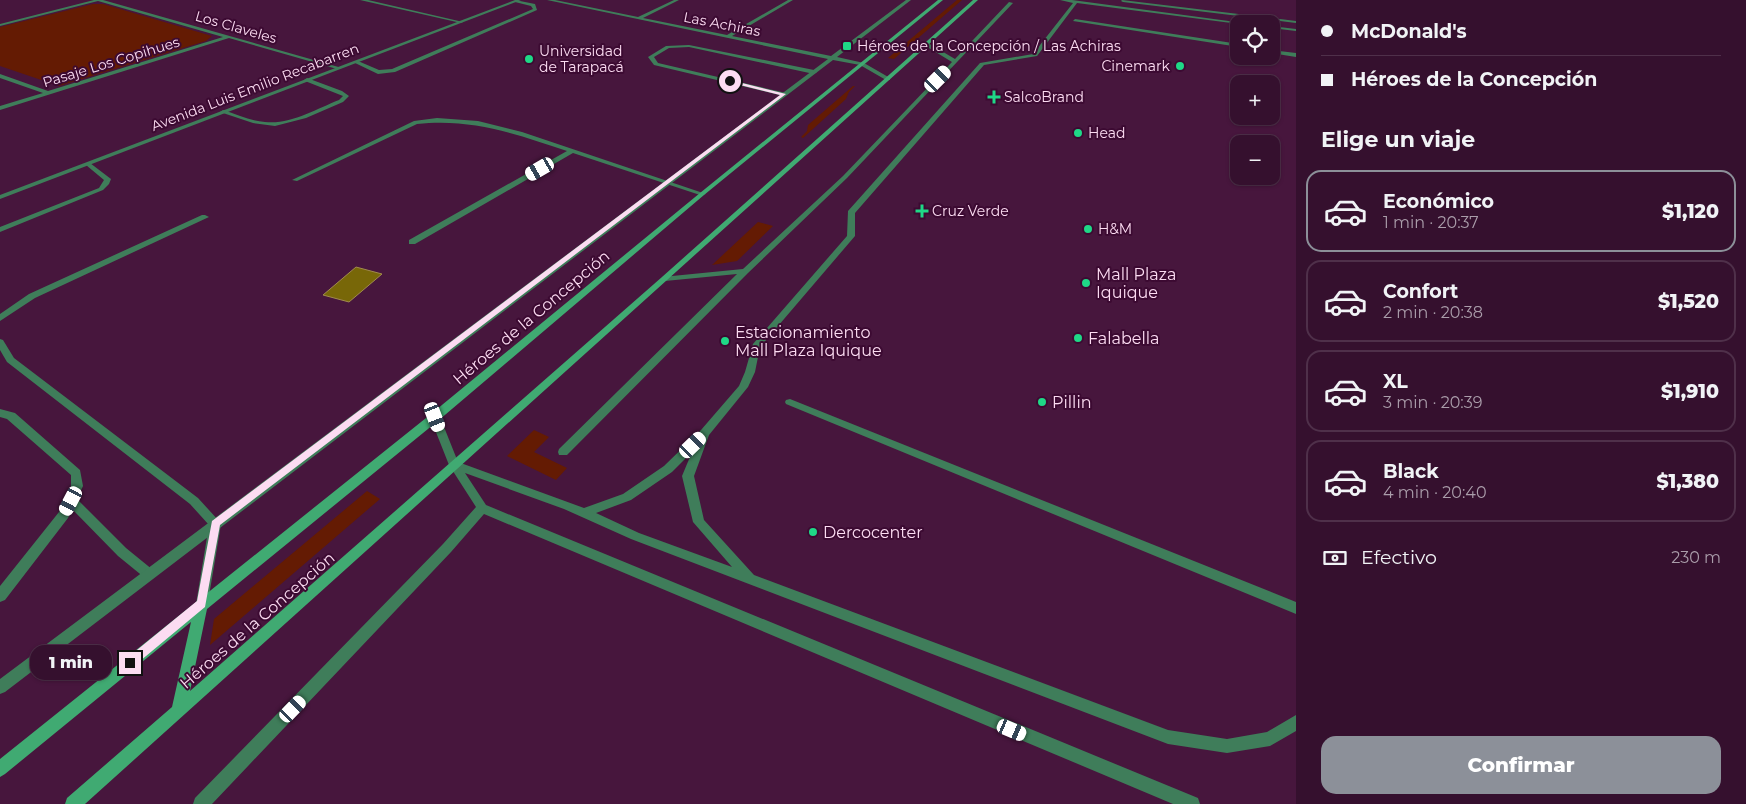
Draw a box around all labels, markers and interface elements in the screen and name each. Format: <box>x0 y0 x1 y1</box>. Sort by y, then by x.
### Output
street label: Los Claveles <box>193 7 279 47</box>
street label: Las Achiras <box>682 8 762 40</box>
map controls <box>1230 15 1280 185</box>
button: locate <box>1230 15 1280 65</box>
text: McDonald's <box>1351 20 1467 43</box>
street label: Pasaje Los Copihues <box>40 33 182 91</box>
place label: Héroes de la Concepción / Las Achiras <box>857 37 1121 55</box>
street label: Avenida Luis Emilio Recabarren <box>149 39 361 135</box>
marker: Héroes de la Concepción / Las Achiras <box>841 40 853 52</box>
place label: Universidad de Tarapacá <box>539 42 624 76</box>
marker: Universidad de Tarapacá <box>523 53 535 65</box>
place label: Cinemark <box>1101 57 1171 75</box>
marker: Cinemark <box>1174 60 1186 72</box>
car <box>922 63 953 95</box>
text: Héroes de la Concepción <box>1351 68 1597 91</box>
route start <box>719 70 741 92</box>
button: + <box>1230 75 1280 125</box>
place label: SalcoBrand <box>1004 88 1084 106</box>
marker: SalcoBrand <box>988 91 1000 103</box>
place label: Head <box>1088 124 1125 142</box>
text: Elige un viaje <box>1321 126 1475 153</box>
marker: Head <box>1072 127 1084 139</box>
button: − <box>1230 135 1280 185</box>
car <box>523 155 556 183</box>
icon: car <box>1323 189 1368 234</box>
text: Económico <box>1383 190 1494 213</box>
text: $1,120 <box>1662 200 1719 223</box>
place label: Cruz Verde <box>932 202 1009 220</box>
marker: Cruz Verde <box>916 205 928 217</box>
text: 1 min · 20:37 <box>1383 213 1479 232</box>
place label: H&M <box>1098 220 1132 238</box>
marker: H&M <box>1082 223 1094 235</box>
street label: Héroes de la Concepción <box>449 246 613 388</box>
place label: Mall Plaza Iquique <box>1096 265 1176 302</box>
marker: Mall Plaza Iquique <box>1080 277 1092 289</box>
icon: car <box>1323 279 1368 324</box>
text: Confort <box>1383 280 1458 303</box>
text: $1,520 <box>1658 290 1719 313</box>
text: 2 min · 20:38 <box>1383 303 1483 322</box>
place label: Estacionamiento Mall Plaza Iquique <box>735 323 882 360</box>
place label: Falabella <box>1088 329 1160 348</box>
marker: Falabella <box>1072 332 1084 344</box>
marker: Estacionamiento Mall Plaza Iquique <box>719 335 731 347</box>
icon: car <box>1323 369 1368 414</box>
text: XL <box>1383 370 1408 393</box>
text: $1,910 <box>1661 380 1719 403</box>
place label: Pillin <box>1052 393 1092 412</box>
text: 3 min · 20:39 <box>1383 393 1483 412</box>
marker: Pillin <box>1036 396 1048 408</box>
car <box>422 400 447 434</box>
car <box>676 429 709 461</box>
icon: car <box>1323 459 1368 504</box>
text: Black <box>1383 460 1439 483</box>
text: $1,380 <box>1656 470 1719 493</box>
text: 4 min · 20:40 <box>1383 483 1487 502</box>
car <box>57 484 84 518</box>
place label: Dercocenter <box>823 523 923 542</box>
marker: Dercocenter <box>807 526 819 538</box>
icon: cash <box>1321 544 1349 572</box>
text: Efectivo <box>1361 546 1437 569</box>
street label: Héroes de la Concepción <box>176 548 338 693</box>
text: 230 m <box>1671 548 1721 567</box>
callout: 1 min <box>30 646 112 680</box>
route end <box>119 652 141 674</box>
text: 1 min <box>49 653 93 672</box>
car <box>277 693 308 725</box>
car <box>995 717 1028 743</box>
button: Confirmar <box>1321 736 1721 794</box>

